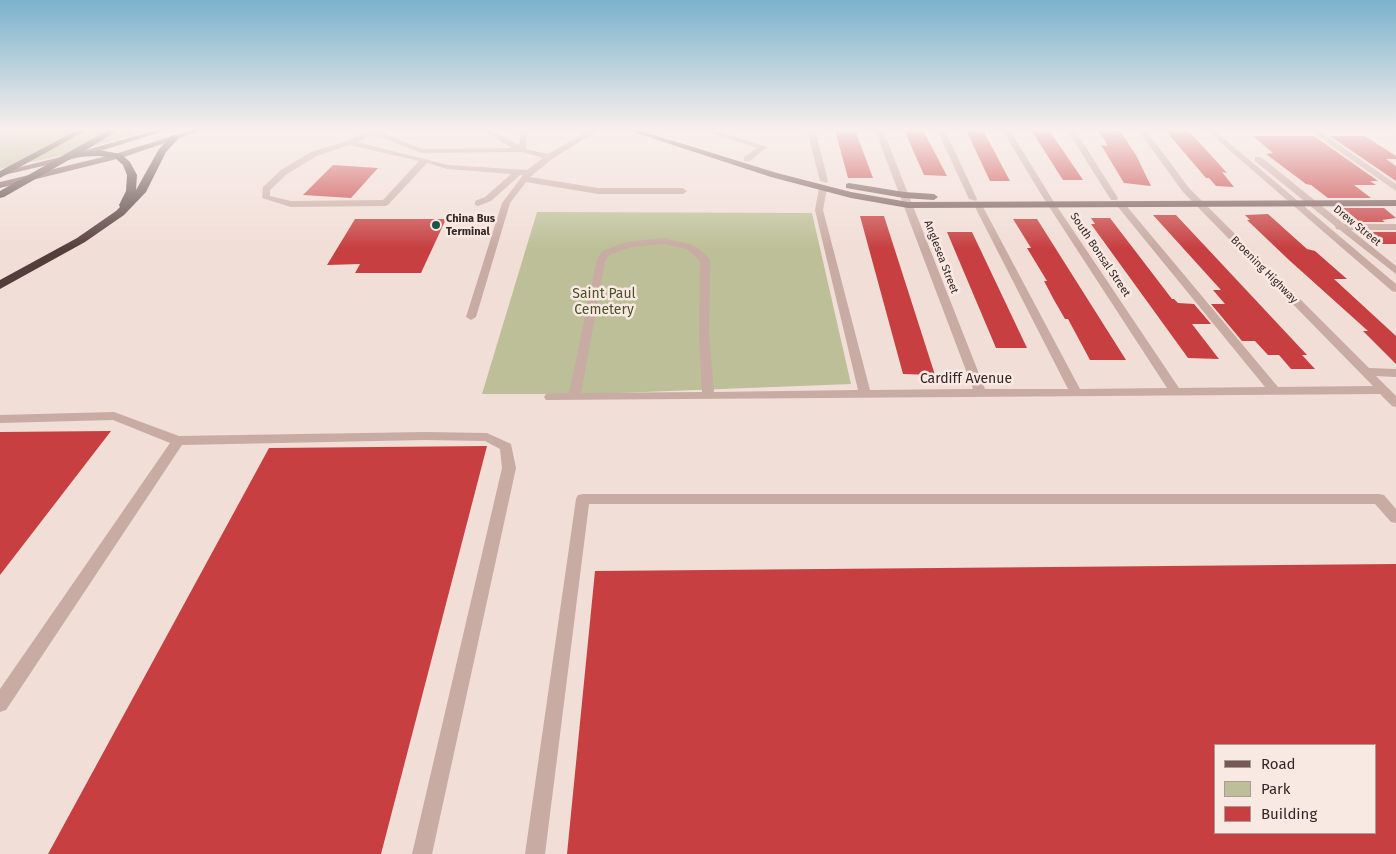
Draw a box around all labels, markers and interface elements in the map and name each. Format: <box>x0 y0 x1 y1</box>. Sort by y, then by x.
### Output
street label: Drew Street <box>1330 203 1384 249</box>
street label: South Bonsal Street <box>1067 210 1133 300</box>
place label: China Bus Terminal <box>446 212 495 238</box>
marker: China Bus Terminal <box>430 219 442 231</box>
street label: Anglesea Street <box>921 219 961 295</box>
street label: Broening Highway <box>1228 234 1300 306</box>
park label: Saint Paul Cemetery <box>572 286 636 318</box>
street label: Cardiff Avenue <box>920 371 1012 387</box>
legend <box>1214 744 1376 834</box>
text: Road <box>1261 755 1296 773</box>
text: Park <box>1261 780 1291 798</box>
text: Building <box>1261 805 1317 823</box>

